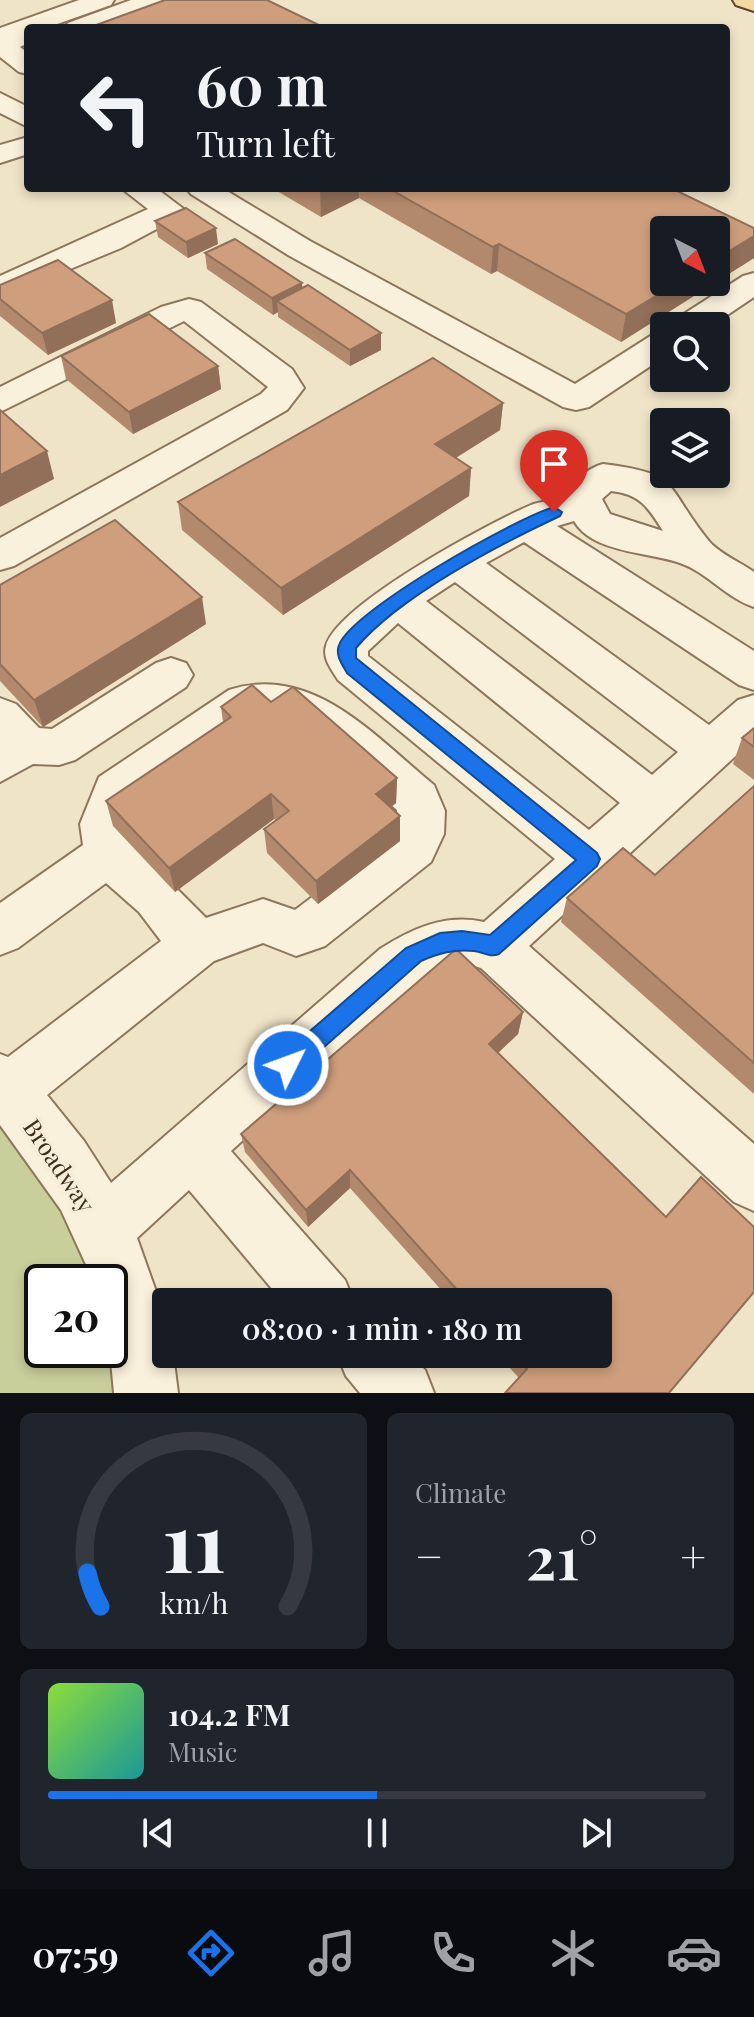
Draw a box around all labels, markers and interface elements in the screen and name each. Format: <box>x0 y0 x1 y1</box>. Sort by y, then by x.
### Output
text: 60 m <box>196 46 327 121</box>
icon: left <box>64 56 168 160</box>
text: Turn left <box>196 118 335 166</box>
north arrow <box>650 216 730 296</box>
map controls <box>650 216 730 488</box>
button: search <box>650 312 730 392</box>
button: layers <box>650 408 730 488</box>
pin <box>520 430 588 512</box>
icon: arrive <box>532 442 576 486</box>
position arrow <box>246 1023 330 1107</box>
street label: Broadway <box>17 1112 103 1218</box>
speed limit sign: 20 <box>24 1264 128 1368</box>
text: 08:00 · 1 min · 180 m <box>242 1308 522 1348</box>
text: Climate <box>415 1475 506 1510</box>
text: 11 <box>162 1483 225 1594</box>
text: 21° <box>526 1515 598 1595</box>
text: − <box>415 1525 443 1584</box>
text: + <box>680 1525 706 1584</box>
text: km/h <box>159 1583 228 1621</box>
text: 104.2 FM <box>168 1694 290 1734</box>
text: Music <box>168 1734 237 1769</box>
icon: previous <box>136 1811 180 1855</box>
icon: pause <box>355 1811 399 1855</box>
icon: next <box>574 1811 618 1855</box>
icon: directions <box>183 1925 239 1981</box>
icon: music <box>304 1925 360 1981</box>
icon: phone <box>425 1925 481 1981</box>
icon: climate <box>545 1925 601 1981</box>
icon: car <box>666 1925 722 1981</box>
text: 07:59 <box>32 1929 119 1977</box>

